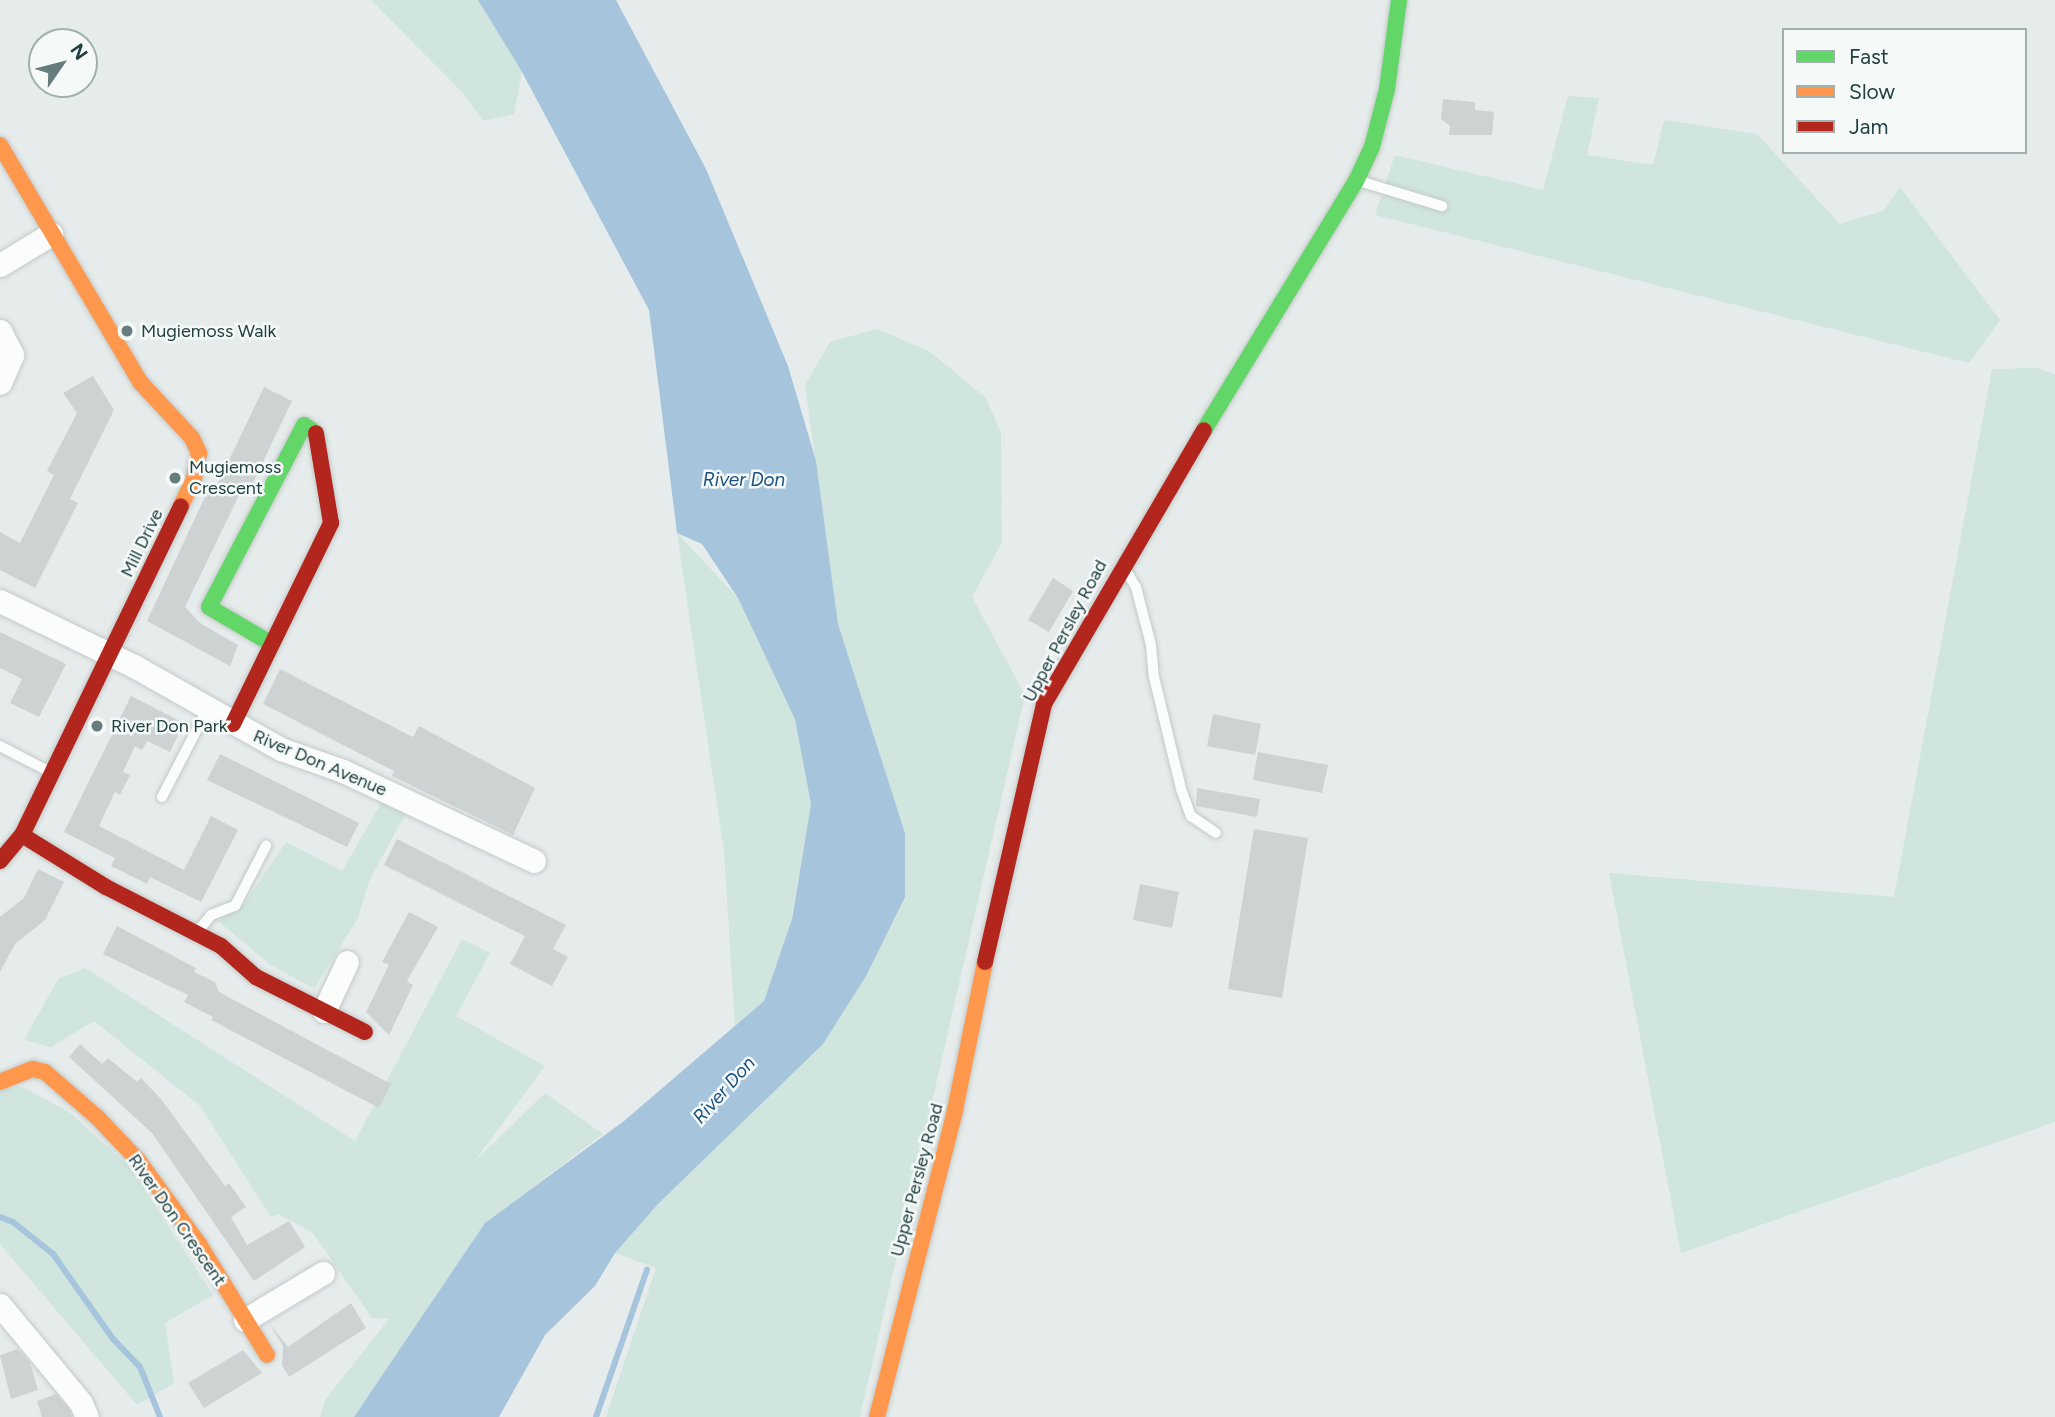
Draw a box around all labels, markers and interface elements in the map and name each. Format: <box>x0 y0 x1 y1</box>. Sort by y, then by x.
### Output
north arrow <box>28 28 98 98</box>
legend <box>1782 28 2027 154</box>
text: N <box>65 39 93 64</box>
text: Fast <box>1849 44 1889 69</box>
text: Slow <box>1849 79 1895 104</box>
text: Jam <box>1849 114 1888 139</box>
place label: Mugiemoss Walk <box>141 320 276 342</box>
marker: Mugiemoss Walk <box>119 323 135 339</box>
place label: Mugiemoss Crescent <box>189 457 281 500</box>
water label: River Don <box>703 469 785 491</box>
marker: Mugiemoss Crescent <box>167 470 183 486</box>
street label: Mill Drive <box>116 505 168 581</box>
street label: Upper Persley Road <box>1018 556 1112 706</box>
place label: River Don Park <box>111 715 228 737</box>
marker: River Don Park <box>89 718 105 734</box>
street label: River Don Avenue <box>250 725 390 801</box>
water label: River Don <box>688 1052 760 1128</box>
street label: Upper Persley Road <box>886 1101 948 1259</box>
street label: River Don Crescent <box>123 1150 231 1290</box>

